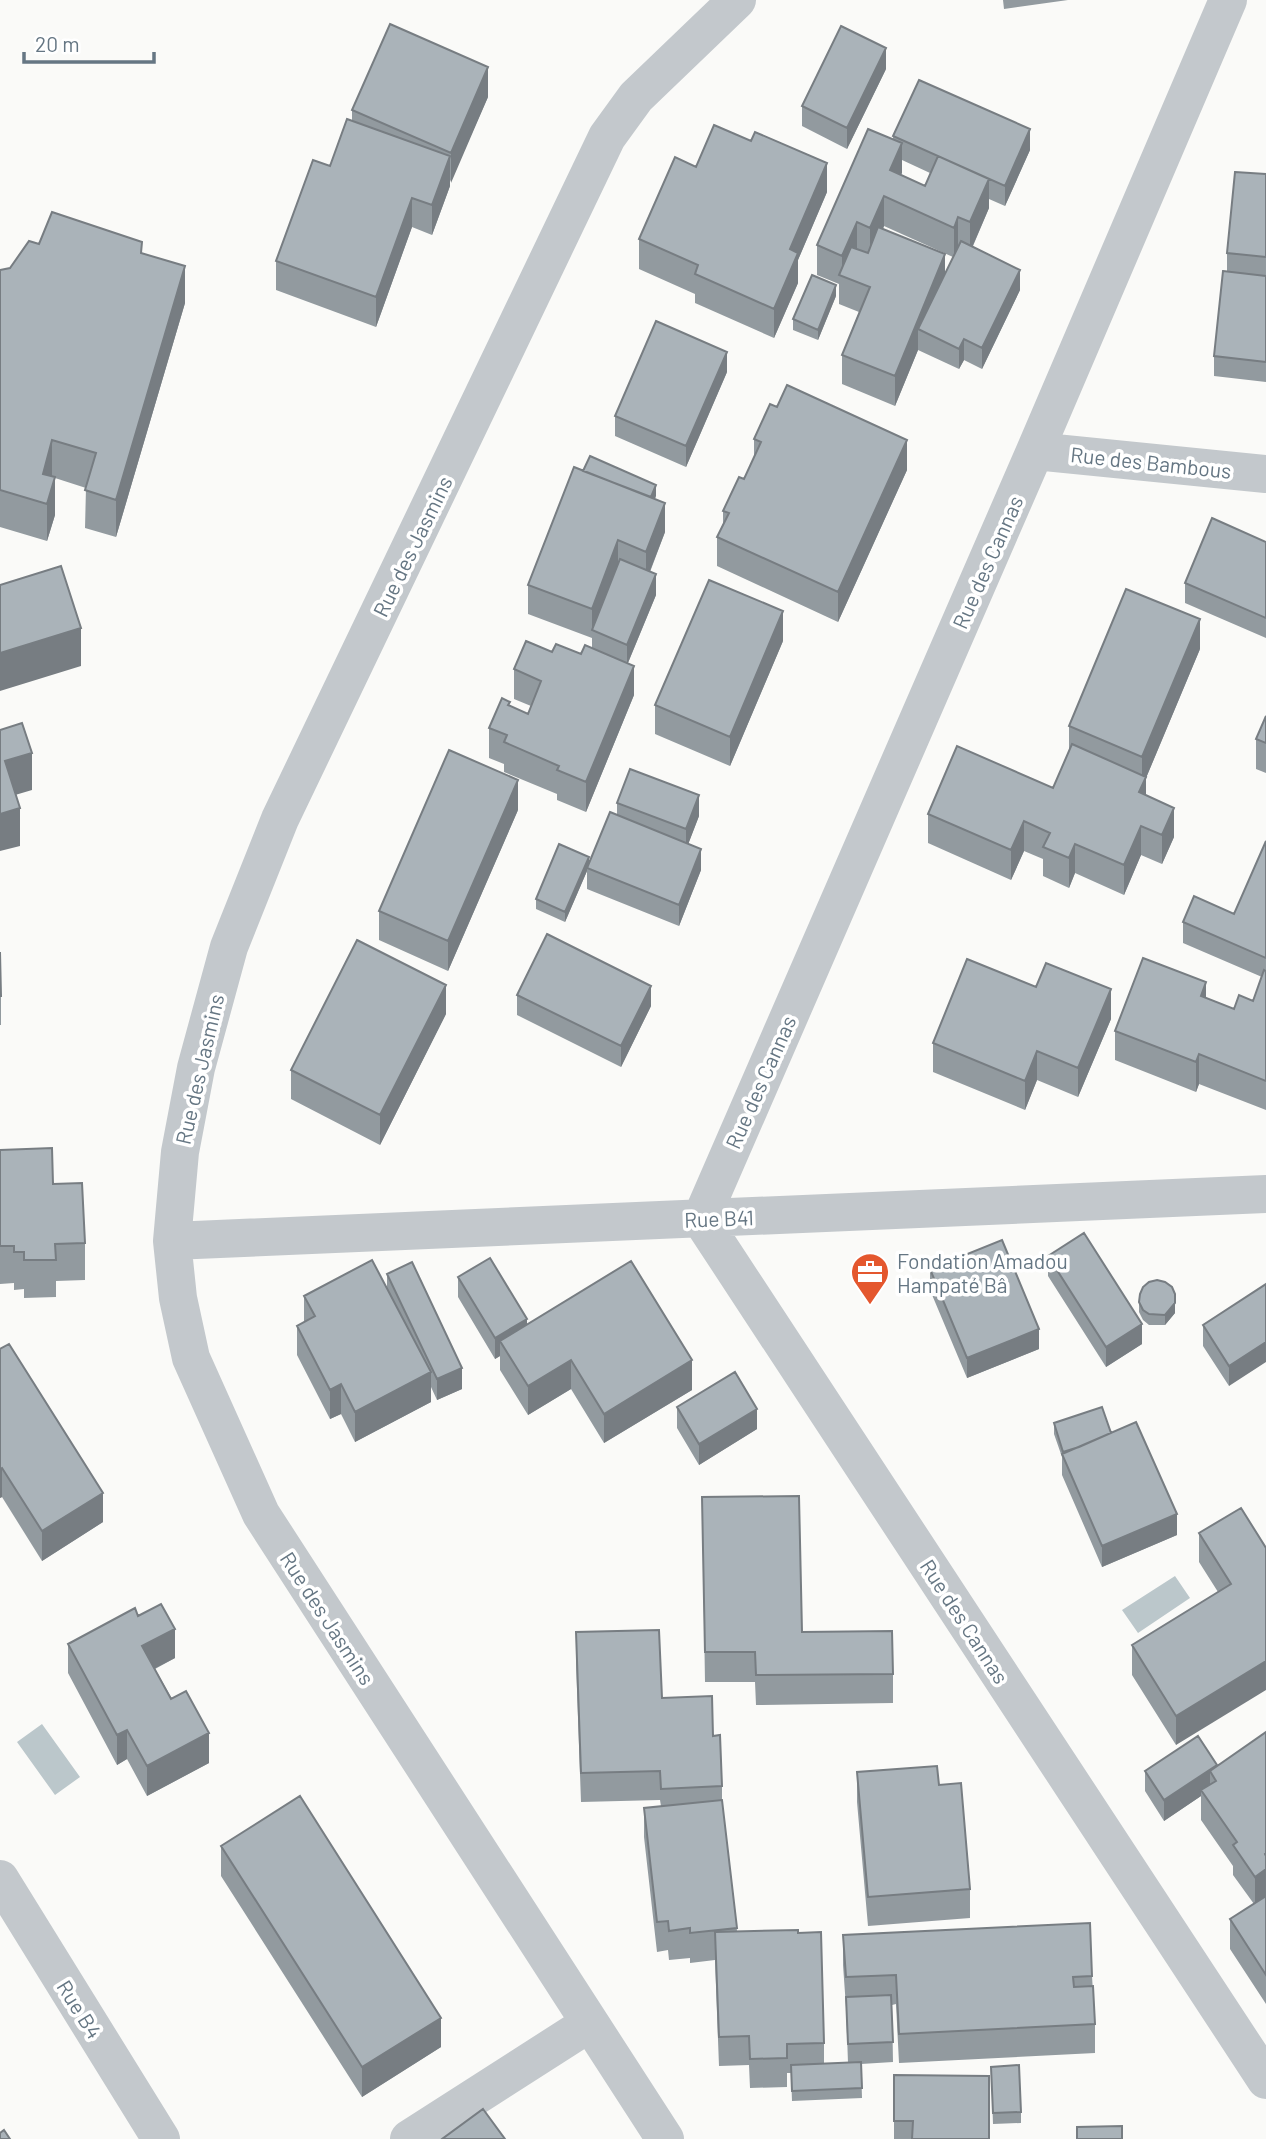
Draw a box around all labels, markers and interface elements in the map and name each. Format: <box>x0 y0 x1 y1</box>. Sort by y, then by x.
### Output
scale bar <box>24 21 154 65</box>
text: 20 m <box>35 31 80 56</box>
street label: Rue des Bambous <box>1069 441 1233 483</box>
street label: Rue des Jasmins <box>367 472 457 620</box>
street label: Rue des Cannas <box>946 492 1028 632</box>
street label: Rue des Jasmins <box>170 991 228 1147</box>
street label: Rue des Cannas <box>719 1012 801 1152</box>
street label: Rue B41 <box>684 1204 754 1232</box>
place label: Fondation Amadou Hampaté Bâ <box>897 1248 1068 1297</box>
office icon: Fondation Amadou Hampaté Bâ <box>849 1251 891 1306</box>
street label: Rue des Jasmins <box>276 1547 380 1689</box>
street label: Rue des Cannas <box>916 1554 1014 1688</box>
street label: Rue B4 <box>52 1975 108 2043</box>

